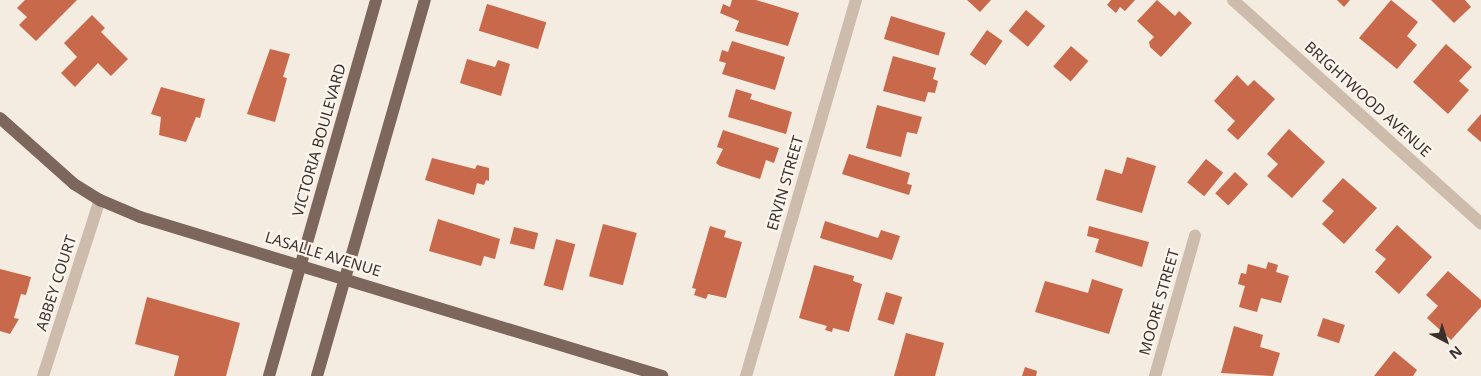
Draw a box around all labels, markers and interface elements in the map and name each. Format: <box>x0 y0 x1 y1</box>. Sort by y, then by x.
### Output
street label: BRIGHTWOOD AVENUE <box>1301 38 1435 160</box>
street label: VICTORIA BOULEVARD <box>289 62 349 218</box>
street label: ERVIN STREET <box>763 133 807 233</box>
street label: LASALLE AVENUE <box>263 228 383 280</box>
street label: ABBEY COURT <box>32 233 80 333</box>
street label: MOORE STREET <box>1135 247 1183 357</box>
north arrow <box>1421 316 1471 366</box>
text: N <box>1445 342 1466 364</box>

